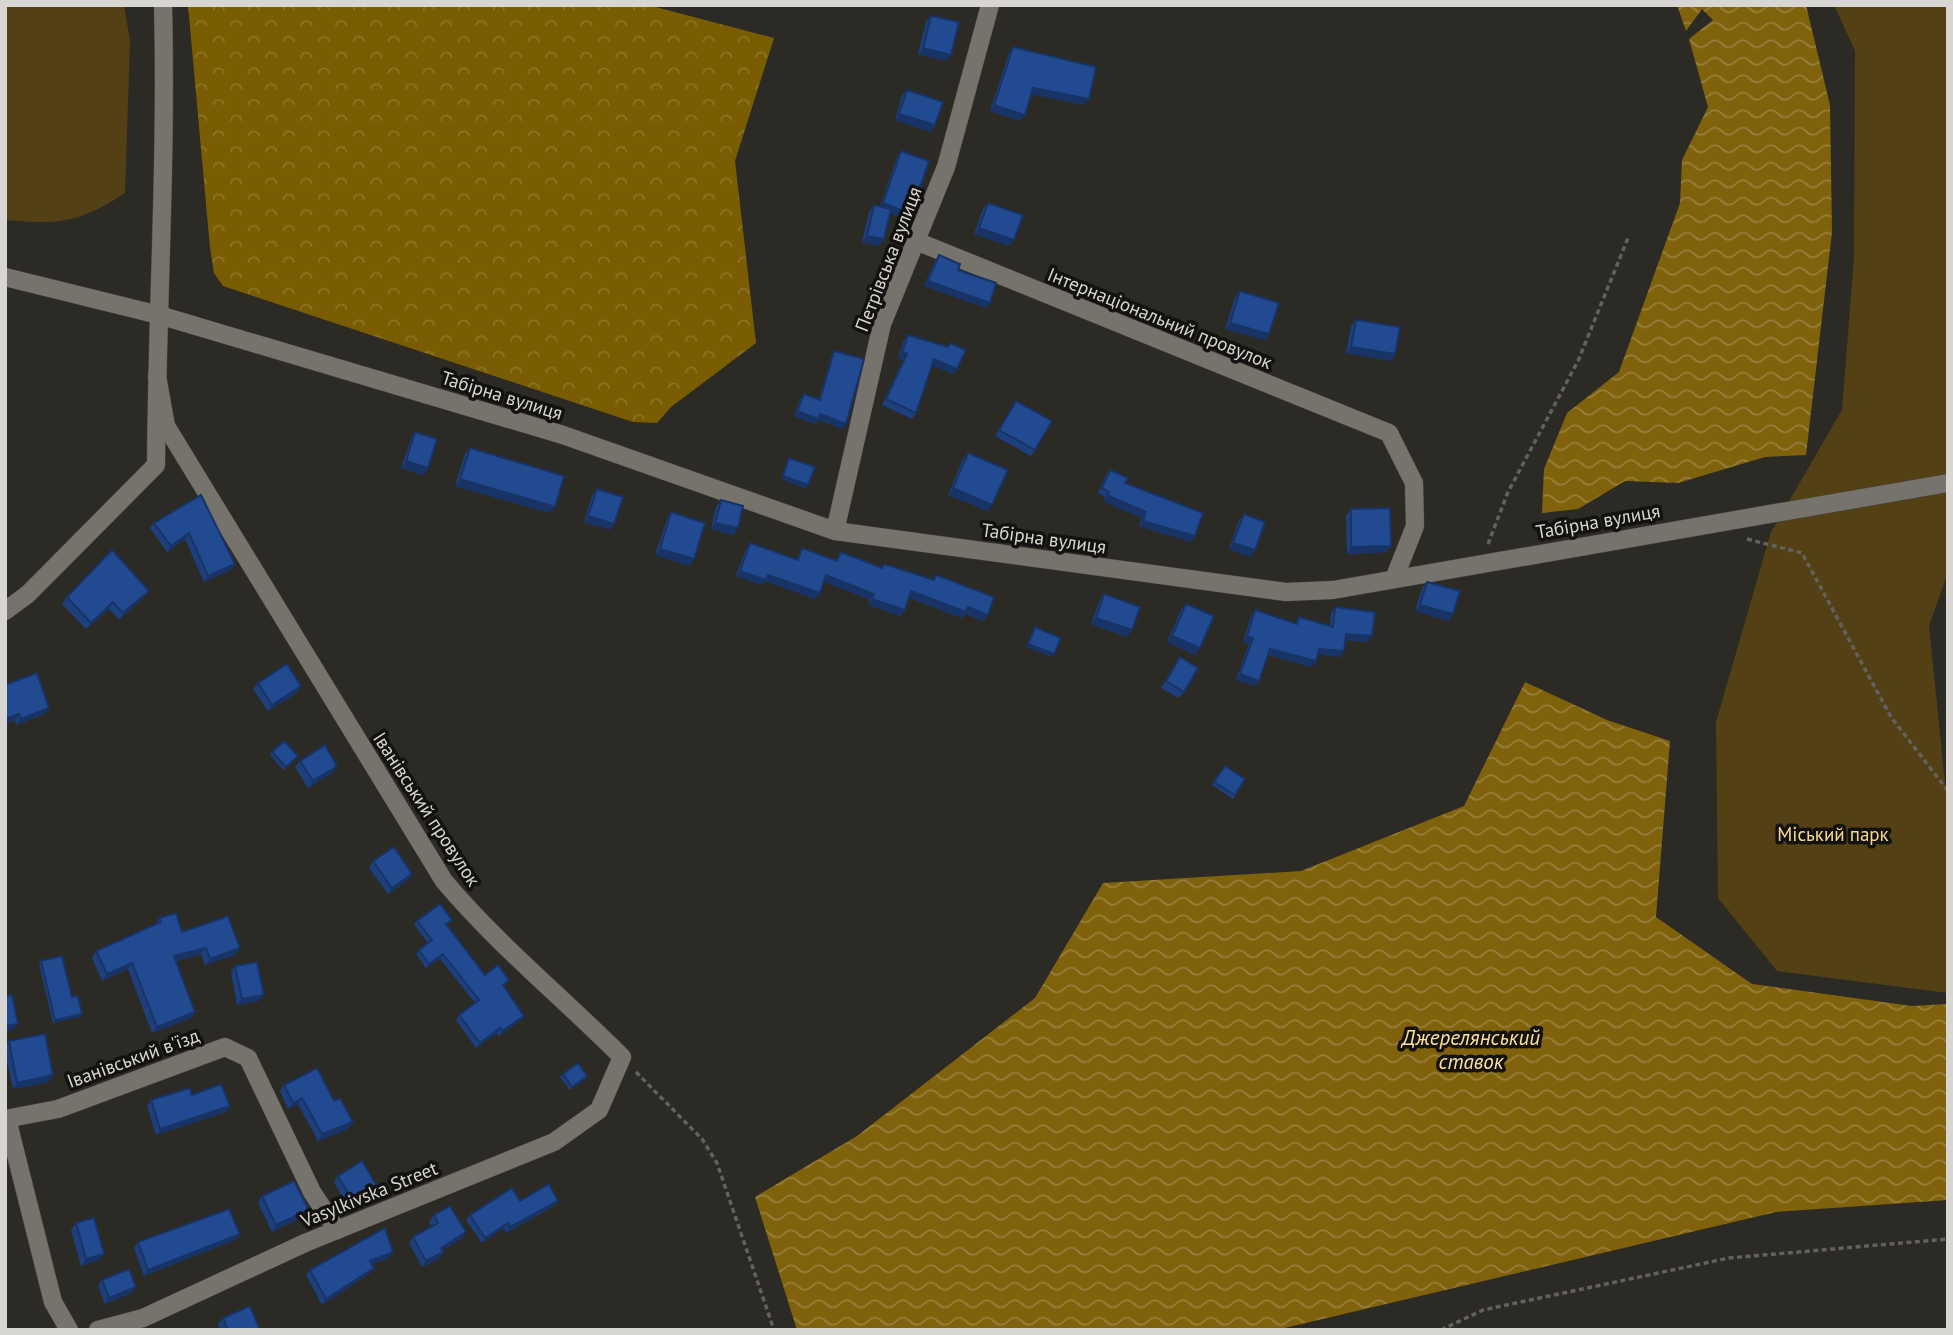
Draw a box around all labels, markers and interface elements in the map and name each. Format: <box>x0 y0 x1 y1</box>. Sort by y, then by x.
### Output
street label: Петрівська вулиця <box>849 183 927 335</box>
street label: Інтернаціональний провулок <box>1044 262 1276 374</box>
street label: Табірна вулиця <box>438 365 566 425</box>
street label: Табірна вулиця <box>1534 498 1662 544</box>
street label: Табірна вулиця <box>980 517 1108 559</box>
street label: Іванівський провулок <box>368 727 486 891</box>
park label: Міський парк <box>1777 822 1889 846</box>
street label: Іванівський в'їзд <box>64 1023 202 1093</box>
water label: Джерелянський ставок <box>1400 1024 1540 1075</box>
street label: Vasylkivska Street <box>296 1155 441 1233</box>

